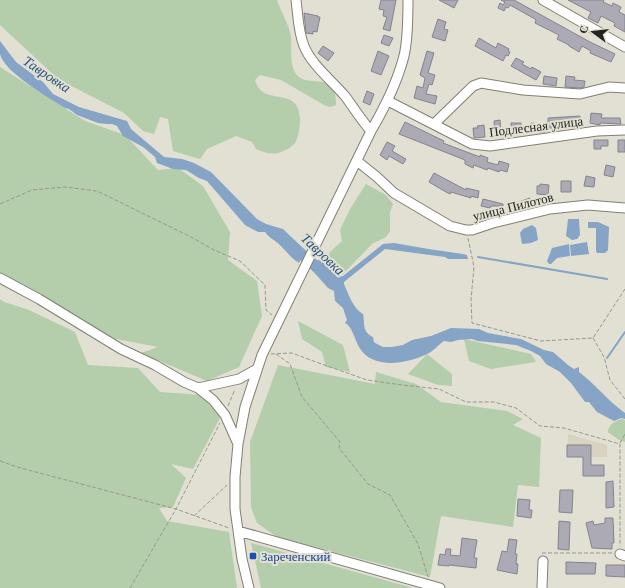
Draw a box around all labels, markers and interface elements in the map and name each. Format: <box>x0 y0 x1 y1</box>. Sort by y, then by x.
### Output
north arrow <box>573 12 613 52</box>
text: С <box>577 24 590 35</box>
water label: Тавровка <box>20 53 73 96</box>
street label: Подлесная улица <box>488 113 584 140</box>
street label: улица Пилотов <box>471 189 555 224</box>
water label: Тавровка <box>298 231 347 278</box>
place label: Зареченский <box>261 549 331 564</box>
marker: Зареченский <box>248 551 258 561</box>

